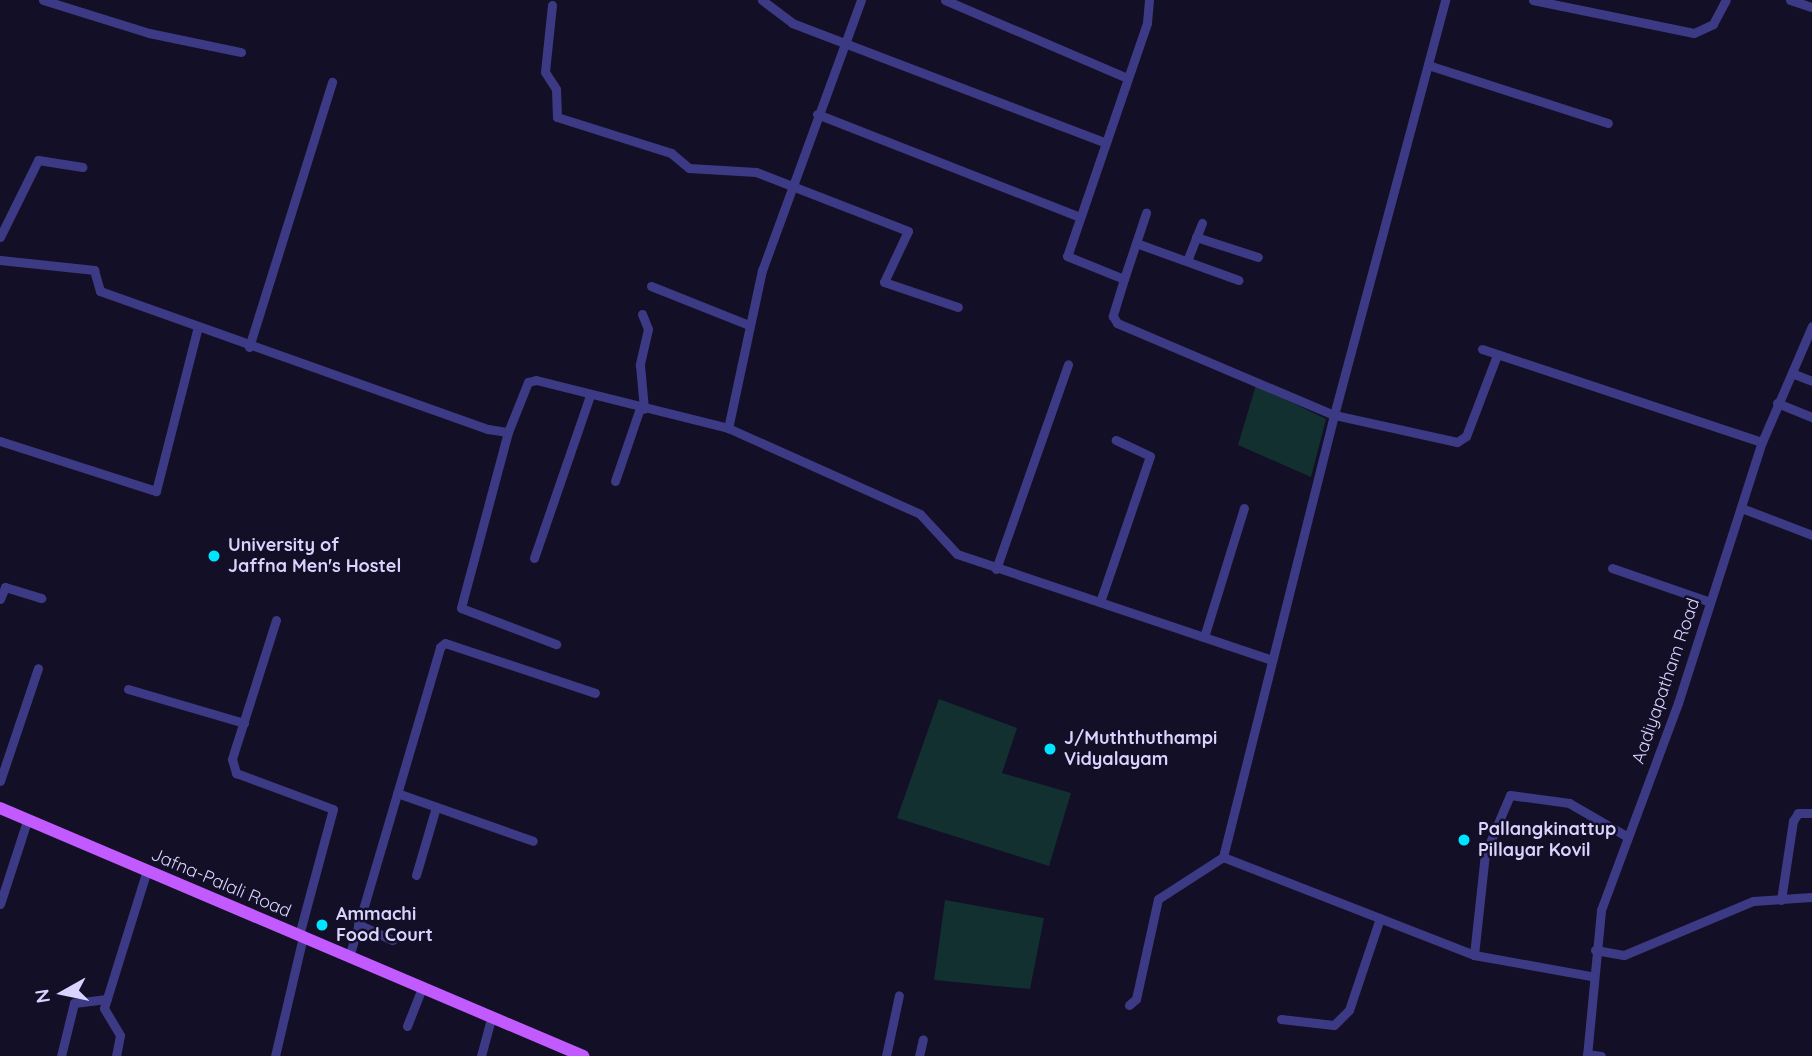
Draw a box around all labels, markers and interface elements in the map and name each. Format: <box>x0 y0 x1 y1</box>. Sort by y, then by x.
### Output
place label: University of Jaffna Men's Hostel <box>228 535 401 578</box>
marker: University of Jaffna Men's Hostel <box>206 548 222 564</box>
street label: Aadiyapatham Road <box>1627 595 1705 767</box>
place label: J/Muththuthampi Vidyalayam <box>1064 728 1217 770</box>
marker: J/Muththuthampi Vidyalayam <box>1042 741 1058 757</box>
place label: Pallangkinattup Pillayar Kovil <box>1478 819 1616 862</box>
marker: Pallangkinattup Pillayar Kovil <box>1456 832 1472 848</box>
street label: Jafna-Palali Road <box>148 844 294 922</box>
place label: Ammachi Food Court <box>336 904 433 946</box>
marker: Ammachi Food Court <box>314 917 330 933</box>
north arrow <box>28 958 98 1028</box>
text: N <box>29 988 55 1005</box>

